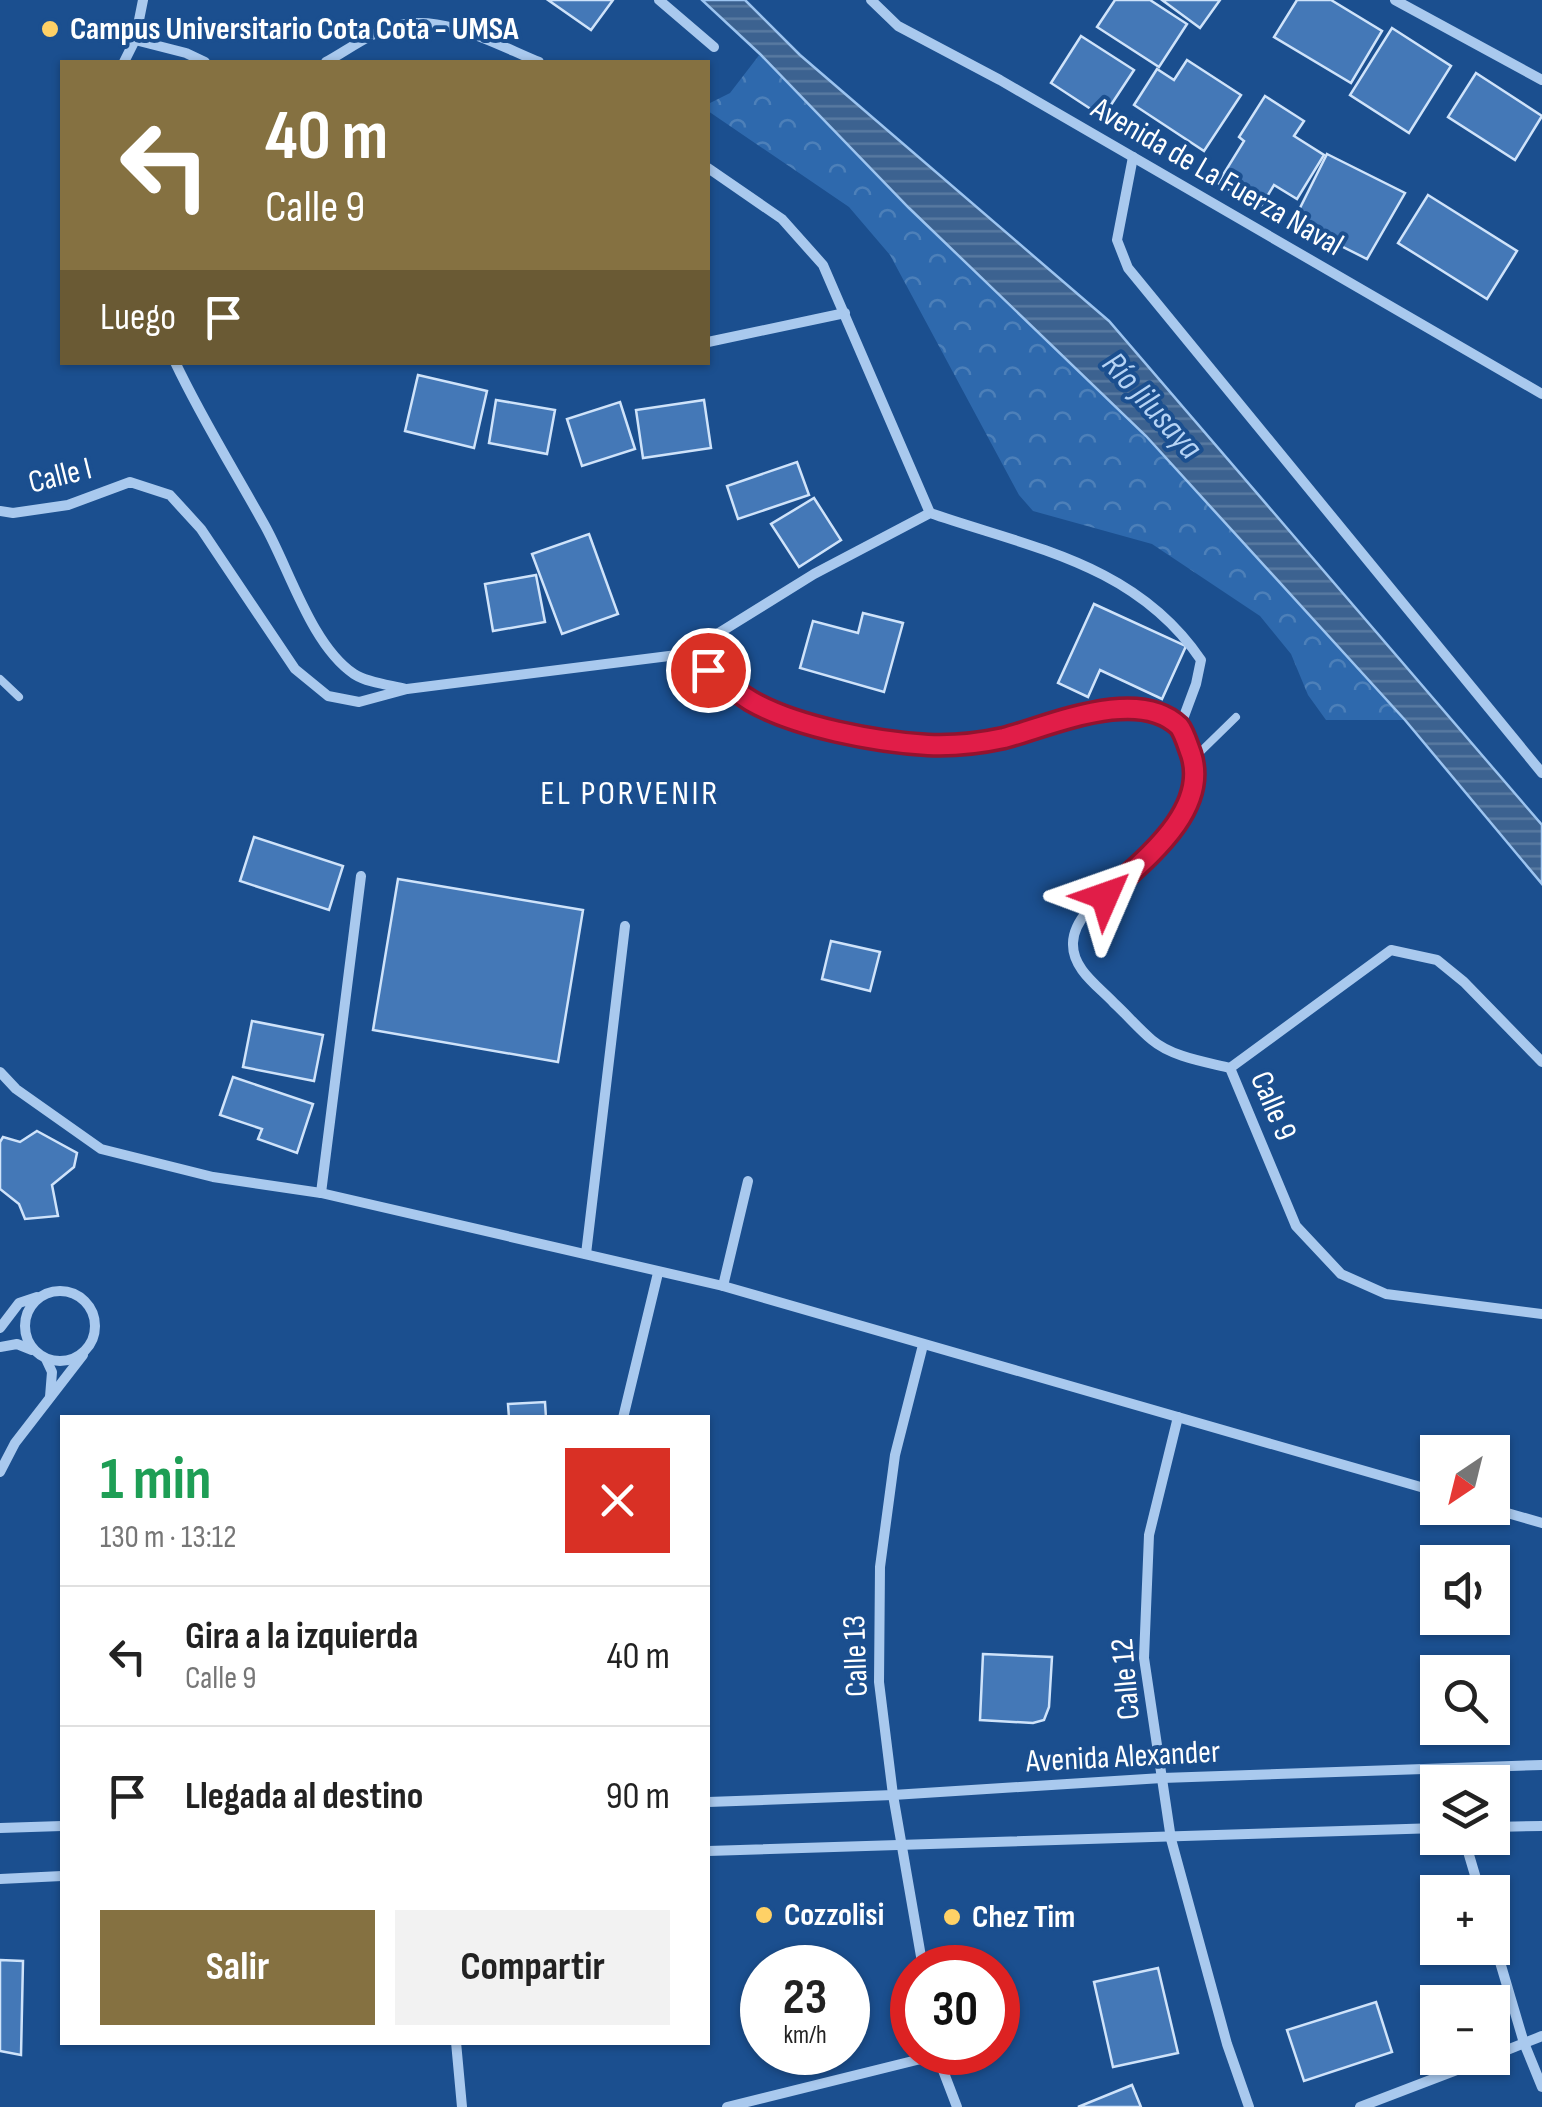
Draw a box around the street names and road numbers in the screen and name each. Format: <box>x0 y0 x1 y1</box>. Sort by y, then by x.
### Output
street label: Avenida de La Fuerza Naval <box>1083 89 1350 265</box>
street label: Calle I <box>24 449 96 503</box>
street label: Calle 9 <box>1241 1066 1305 1146</box>
street label: Calle 13 <box>835 1614 877 1698</box>
street label: Calle 12 <box>1103 1637 1149 1721</box>
street label: Avenida Alexander <box>1024 1732 1221 1782</box>

